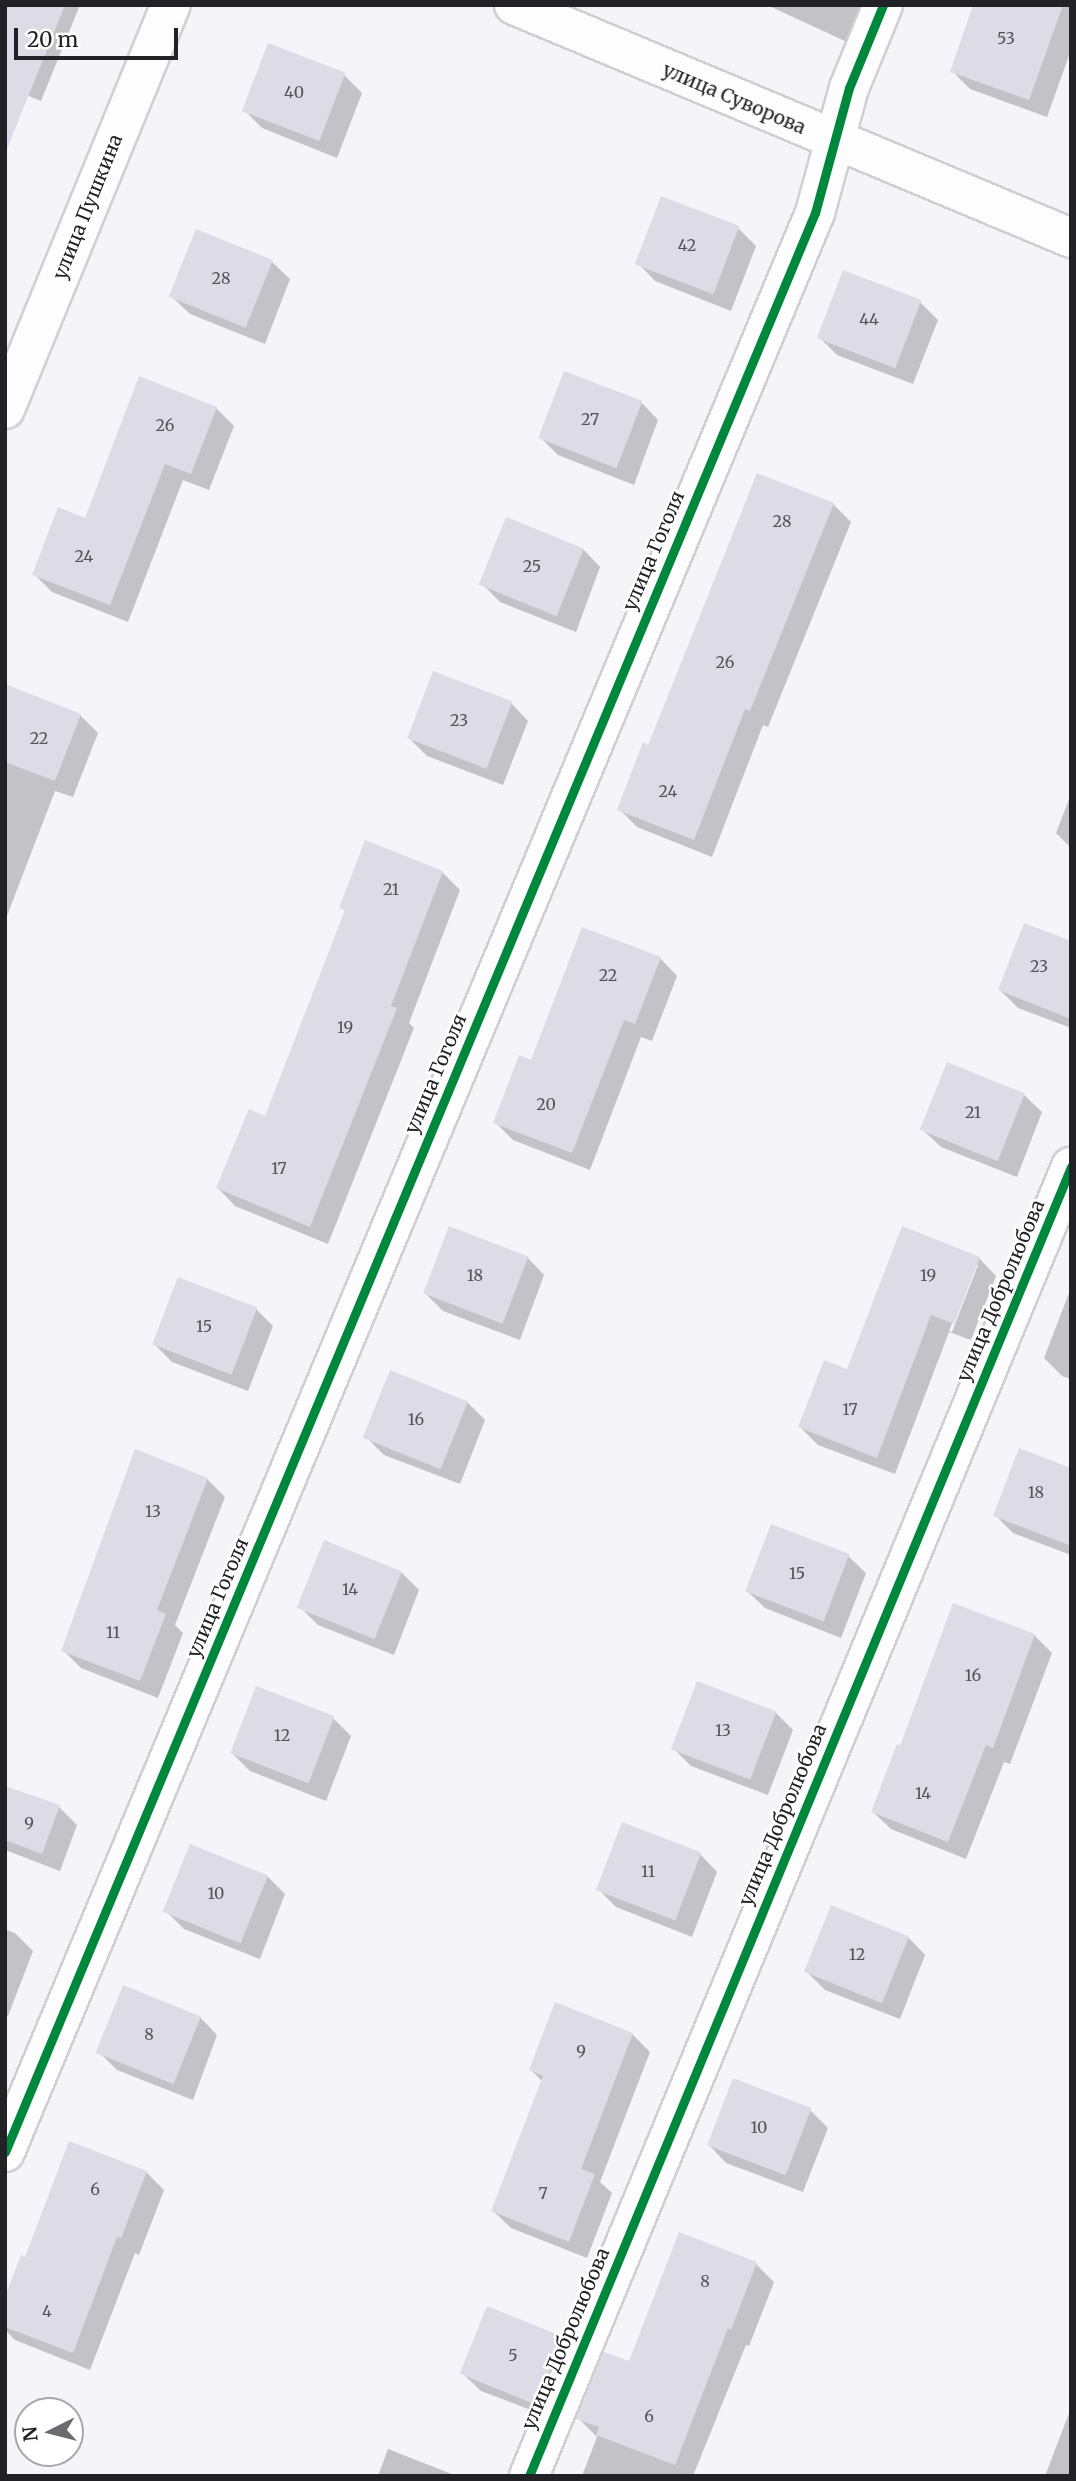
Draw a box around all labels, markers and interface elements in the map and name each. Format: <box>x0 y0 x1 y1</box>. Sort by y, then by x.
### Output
scale bar <box>18 14 182 58</box>
text: 20 m <box>27 26 78 53</box>
house number: 53 <box>997 28 1015 48</box>
street label: улица Суворова <box>659 59 809 139</box>
house number: 40 <box>284 82 304 102</box>
street label: улица Пушкина <box>48 131 128 283</box>
house number: 42 <box>678 235 696 255</box>
house number: 28 <box>212 268 230 288</box>
house number: 44 <box>859 309 879 329</box>
house number: 27 <box>581 409 599 429</box>
house number: 26 <box>156 415 174 435</box>
street label: улица Гоголя <box>619 488 689 614</box>
house number: 28 <box>773 511 791 531</box>
house number: 24 <box>75 546 93 566</box>
house number: 25 <box>523 556 541 576</box>
house number: 26 <box>716 652 734 672</box>
house number: 23 <box>450 710 468 730</box>
house number: 22 <box>30 728 48 748</box>
house number: 24 <box>659 781 677 801</box>
house number: 21 <box>383 879 399 899</box>
house number: 23 <box>1030 956 1048 976</box>
house number: 22 <box>599 965 617 985</box>
street label: улица Гоголя <box>401 1011 471 1137</box>
house number: 19 <box>337 1017 353 1037</box>
house number: 20 <box>536 1094 556 1114</box>
house number: 21 <box>965 1102 981 1122</box>
house number: 17 <box>271 1158 287 1178</box>
street label: улица Добролюбова <box>952 1197 1050 1385</box>
house number: 18 <box>467 1265 483 1285</box>
house number: 19 <box>920 1265 936 1285</box>
house number: 15 <box>196 1316 212 1336</box>
house number: 17 <box>842 1399 858 1419</box>
house number: 16 <box>408 1409 424 1429</box>
house number: 18 <box>1028 1482 1044 1502</box>
house number: 13 <box>145 1501 161 1521</box>
street label: улица Гоголя <box>183 1535 253 1661</box>
house number: 15 <box>789 1563 805 1583</box>
house number: 14 <box>342 1579 358 1599</box>
house number: 11 <box>106 1622 120 1642</box>
house number: 16 <box>965 1665 981 1685</box>
house number: 13 <box>715 1720 731 1740</box>
street label: улица Добролюбова <box>734 1721 832 1909</box>
house number: 12 <box>274 1725 290 1745</box>
house number: 14 <box>915 1783 931 1803</box>
house number: 9 <box>24 1813 34 1833</box>
house number: 11 <box>641 1861 655 1881</box>
house number: 10 <box>208 1883 224 1903</box>
house number: 12 <box>849 1944 865 1964</box>
house number: 8 <box>144 2024 154 2044</box>
house number: 9 <box>576 2041 586 2061</box>
house number: 10 <box>751 2117 767 2137</box>
house number: 6 <box>90 2179 100 2199</box>
house number: 7 <box>538 2183 548 2203</box>
street label: улица Добролюбова <box>517 2245 615 2433</box>
house number: 8 <box>700 2271 710 2291</box>
house number: 4 <box>42 2301 52 2321</box>
house number: 5 <box>508 2345 518 2365</box>
north arrow <box>14 2397 84 2467</box>
house number: 6 <box>644 2406 654 2426</box>
text: N <box>17 2425 43 2443</box>

